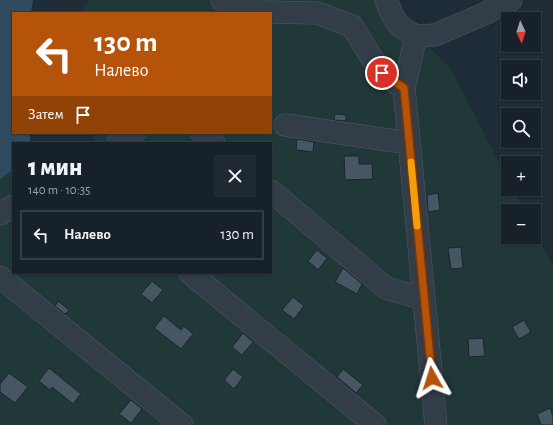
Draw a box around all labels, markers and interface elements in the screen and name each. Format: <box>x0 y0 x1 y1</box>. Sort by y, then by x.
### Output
north arrow <box>501 12 541 52</box>
map controls <box>501 12 541 244</box>
icon: left <box>28 28 80 80</box>
text: 130 m <box>94 29 158 57</box>
pin <box>365 56 399 90</box>
button: sound <box>501 60 541 100</box>
text: Налево <box>94 62 148 80</box>
icon: arrive <box>371 62 393 84</box>
icon: arrive <box>72 104 94 126</box>
text: Затем <box>28 107 64 122</box>
button: search <box>501 108 541 148</box>
button: close <box>214 155 256 197</box>
text: 1 мин <box>28 156 82 180</box>
button: + <box>501 156 541 196</box>
text: 140 m · 10:35 <box>28 184 91 197</box>
button: − <box>501 204 541 244</box>
icon: left <box>30 224 52 246</box>
text: Налево <box>64 227 111 242</box>
text: 130 m <box>220 227 254 242</box>
position arrow <box>411 357 453 399</box>

